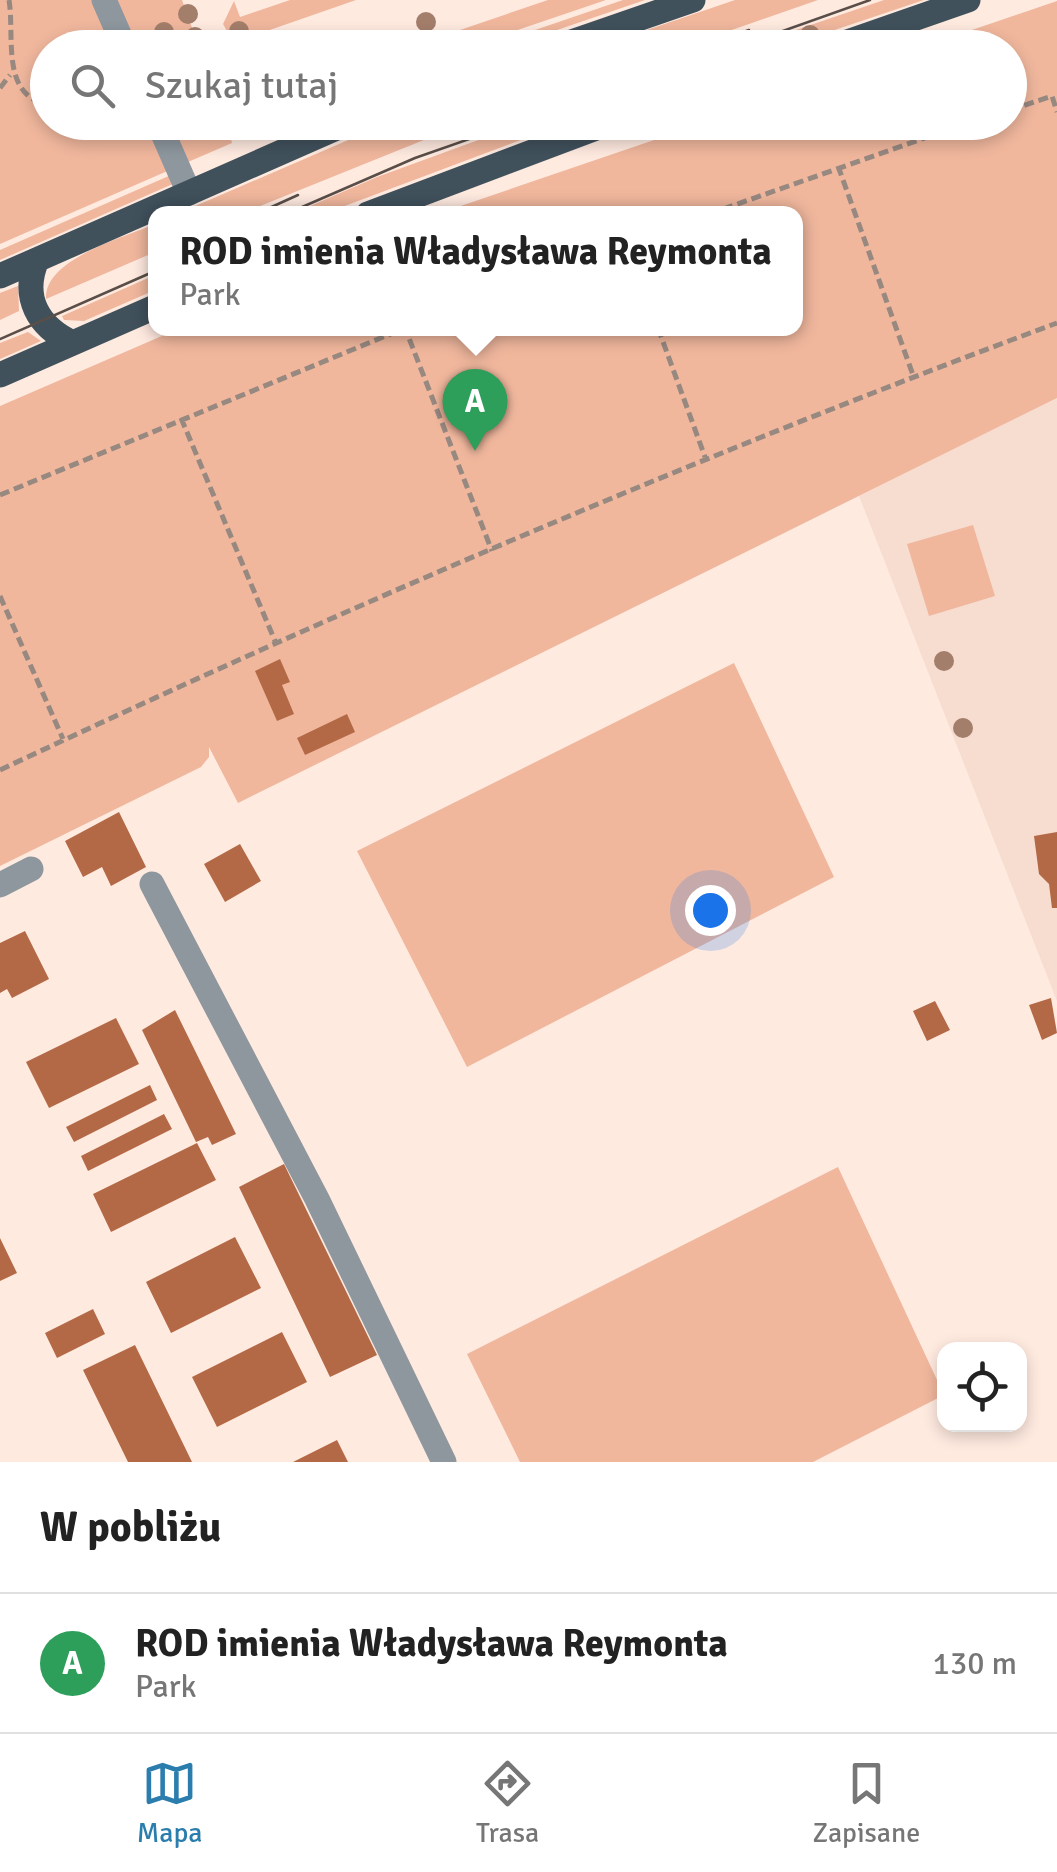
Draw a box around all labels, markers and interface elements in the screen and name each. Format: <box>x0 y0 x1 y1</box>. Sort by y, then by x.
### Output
search box <box>30 30 1027 140</box>
icon: search <box>65 58 120 113</box>
text: Szukaj tutaj <box>145 62 338 109</box>
popup <box>148 206 803 336</box>
text: ROD imienia Władysława Reymonta <box>179 228 772 275</box>
text: Park <box>179 275 241 314</box>
pin: A <box>442 368 508 451</box>
your location <box>685 885 736 936</box>
map controls <box>937 1342 1027 1432</box>
button: locate <box>937 1342 1027 1432</box>
text: W pobliżu <box>40 1502 221 1553</box>
text: ROD imienia Władysława Reymonta <box>135 1620 728 1667</box>
text: A <box>62 1644 83 1683</box>
text: 130 m <box>933 1644 1017 1683</box>
text: Park <box>135 1667 197 1706</box>
tab: Mapa <box>137 1756 203 1850</box>
tab: Trasa <box>476 1756 539 1850</box>
tab: Zapisane <box>813 1756 920 1850</box>

